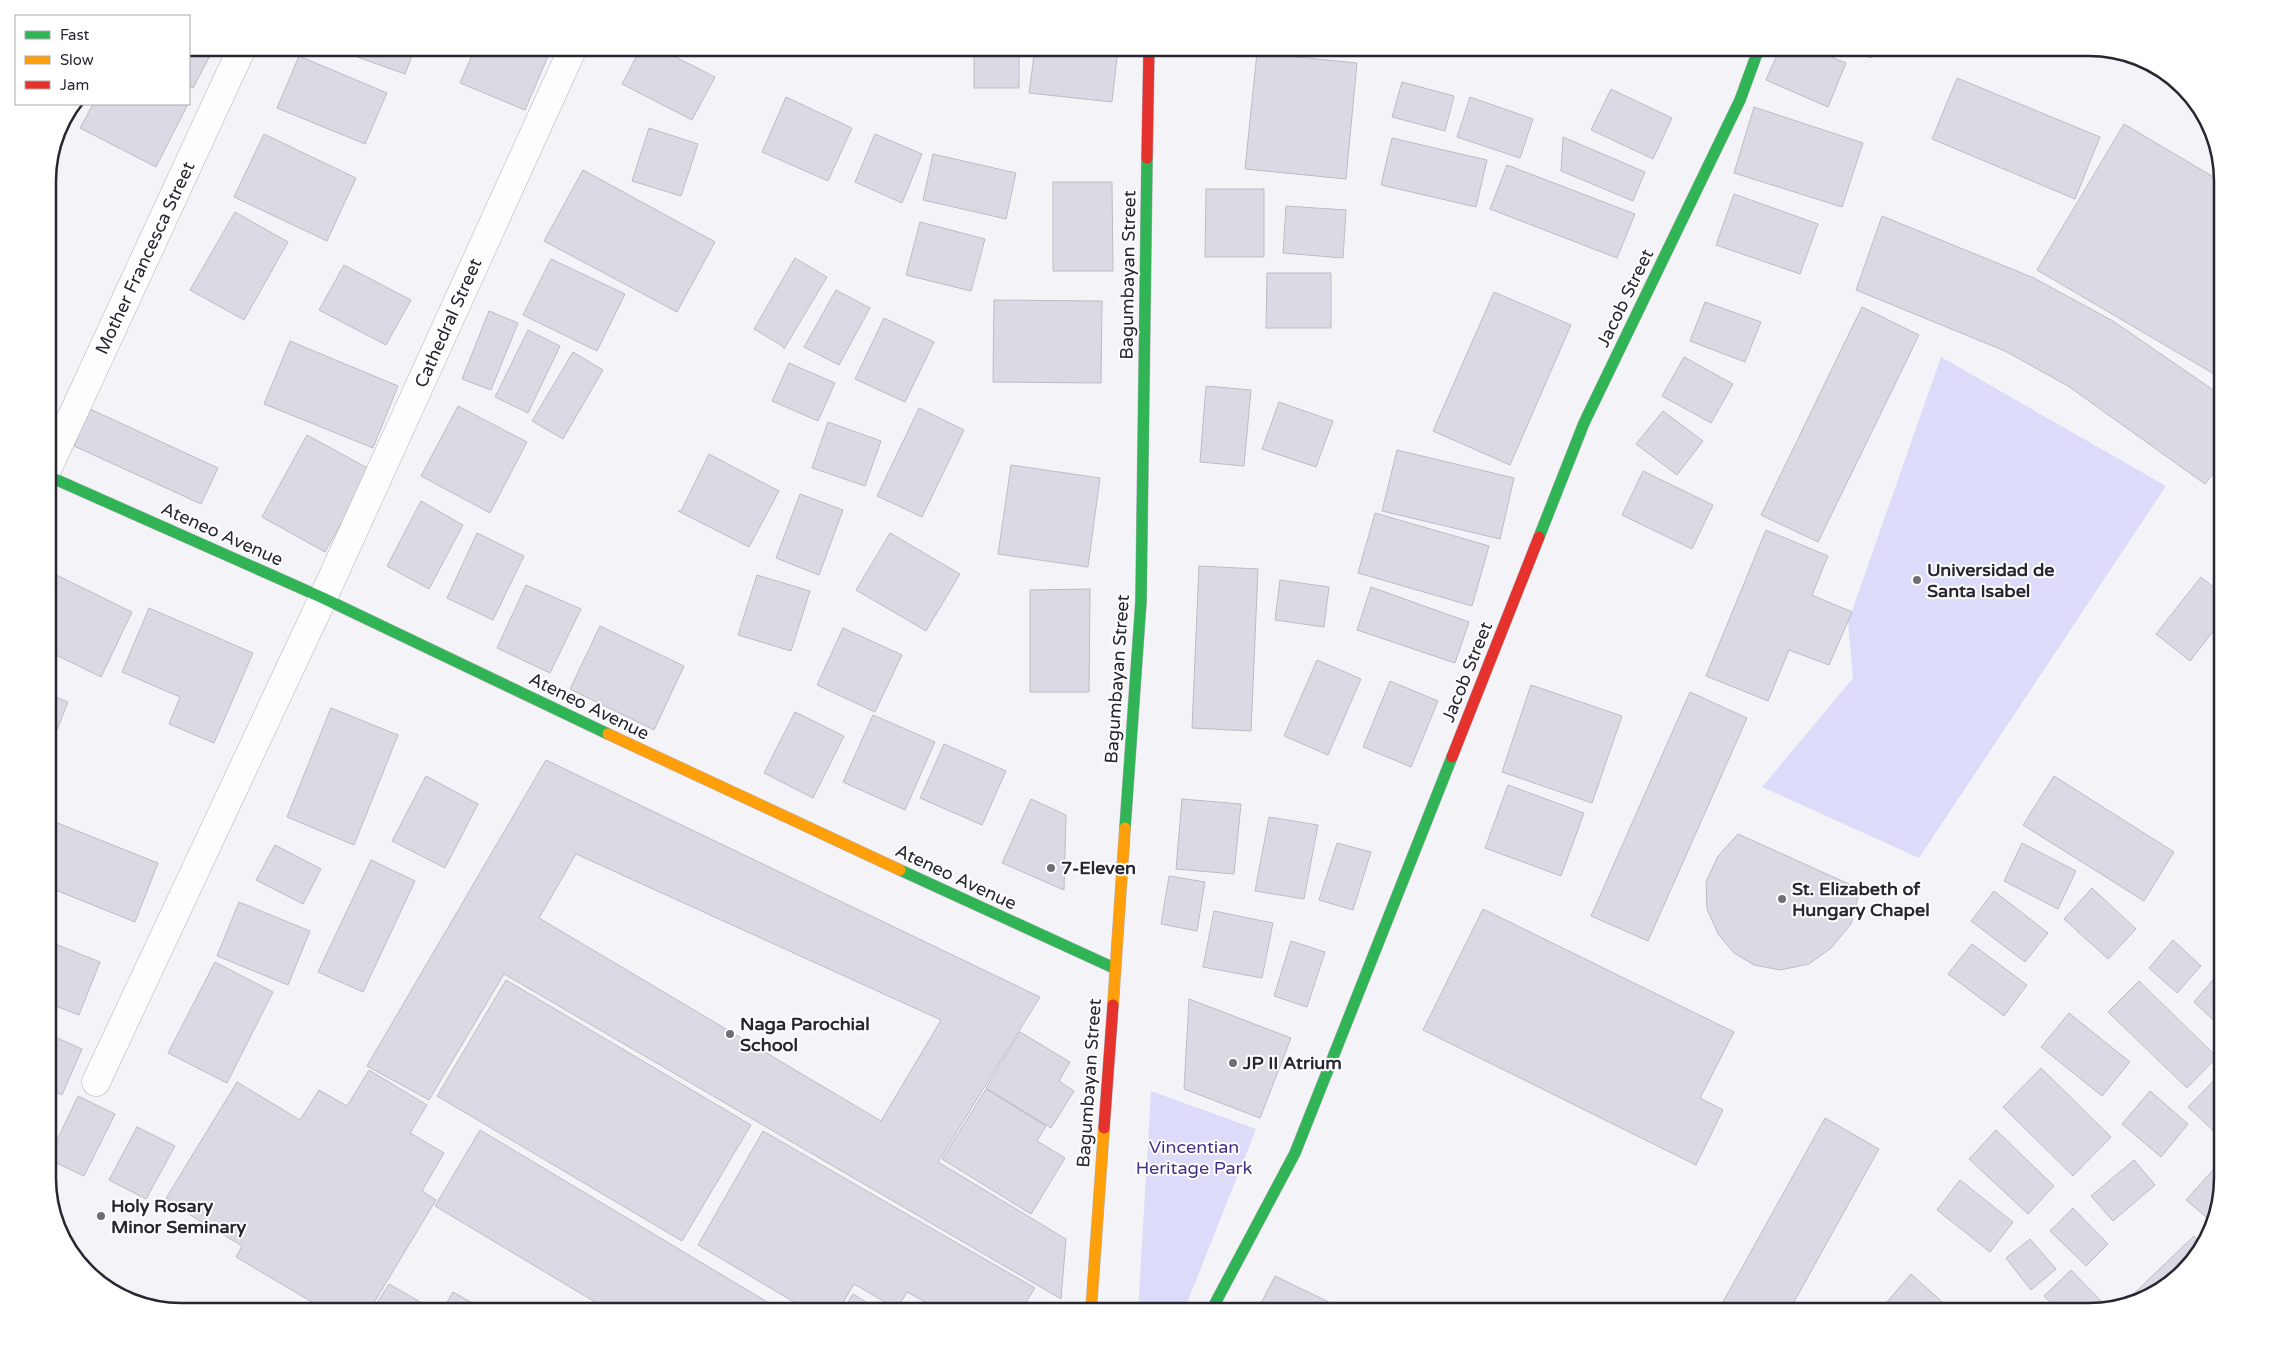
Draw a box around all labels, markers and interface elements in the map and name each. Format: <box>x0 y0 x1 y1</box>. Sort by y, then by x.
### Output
legend <box>15 15 190 105</box>
text: Fast <box>60 26 90 44</box>
text: Slow <box>60 51 94 69</box>
text: Jam <box>60 76 89 94</box>
street label: Mother Francesca Street <box>91 158 199 358</box>
street label: Bagumbayan Street <box>1116 190 1140 360</box>
street label: Jacob Street <box>1592 245 1658 351</box>
street label: Cathedral Street <box>410 255 486 391</box>
street label: Ateneo Avenue <box>158 497 286 571</box>
place label: Universidad de Santa Isabel <box>1927 559 2054 602</box>
marker: Universidad de Santa Isabel <box>1911 574 1923 586</box>
street label: Bagumbayan Street <box>1100 594 1134 764</box>
street label: Jacob Street <box>1437 618 1497 725</box>
street label: Ateneo Avenue <box>525 667 653 745</box>
street label: Ateneo Avenue <box>892 839 1020 915</box>
place label: 7-Eleven <box>1061 857 1136 879</box>
marker: 7-Eleven <box>1045 862 1057 874</box>
place label: St. Elizabeth of Hungary Chapel <box>1792 878 1930 921</box>
marker: St. Elizabeth of Hungary Chapel <box>1776 893 1788 905</box>
street label: Bagumbayan Street <box>1072 998 1106 1168</box>
place label: Naga Parochial School <box>740 1013 870 1056</box>
marker: Naga Parochial School <box>724 1028 736 1040</box>
place label: JP II Atrium <box>1242 1052 1342 1074</box>
marker: JP II Atrium <box>1227 1057 1239 1069</box>
park label: Vincentian Heritage Park <box>1136 1136 1252 1179</box>
place label: Holy Rosary Minor Seminary <box>111 1195 246 1238</box>
marker: Holy Rosary Minor Seminary <box>95 1210 107 1222</box>

